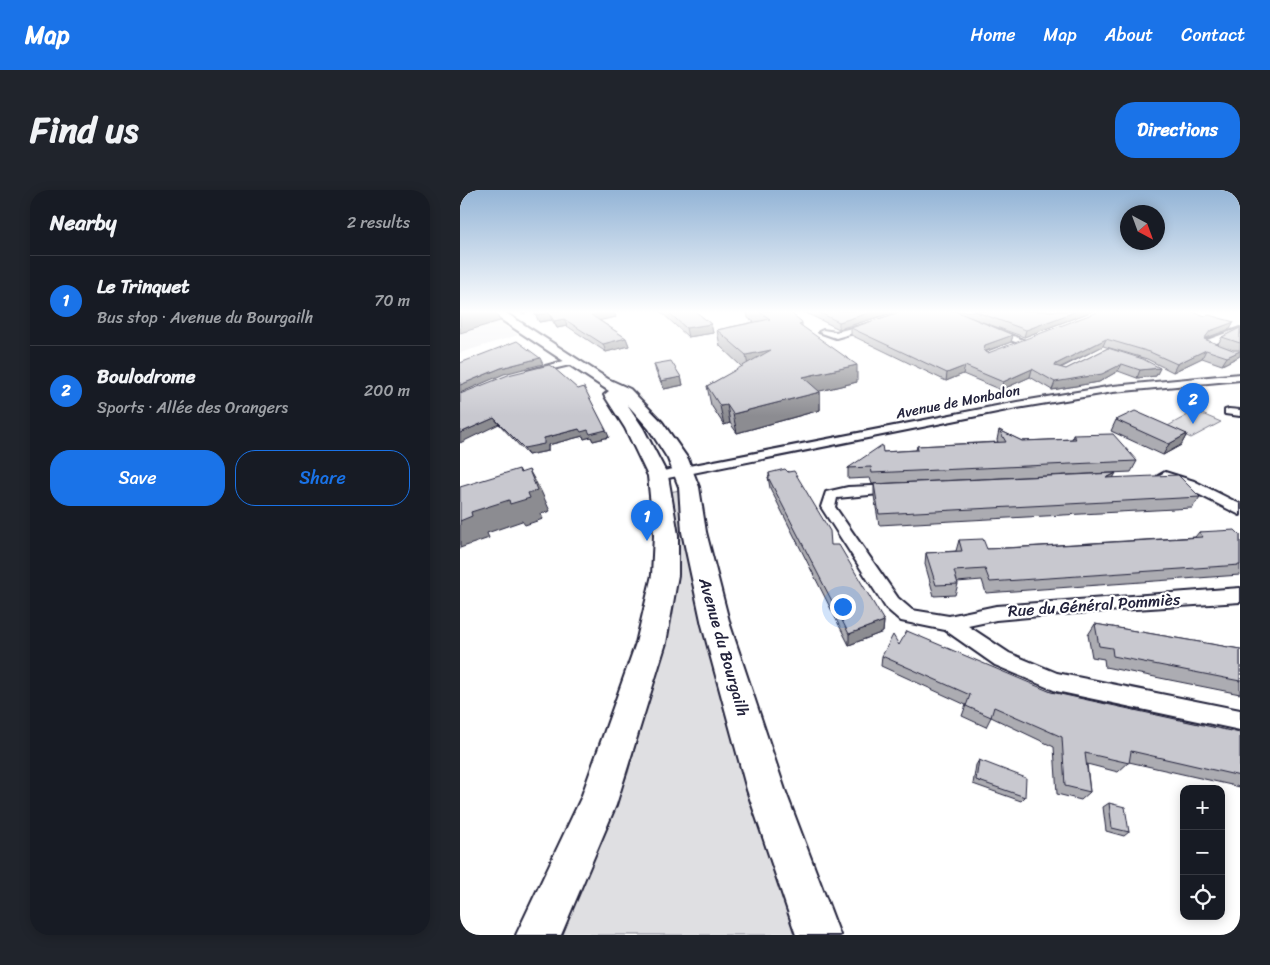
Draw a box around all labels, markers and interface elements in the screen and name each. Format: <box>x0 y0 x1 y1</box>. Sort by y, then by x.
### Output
text: Map <box>25 14 69 56</box>
text: Home <box>971 19 1016 51</box>
text: Map <box>1044 19 1077 51</box>
text: About <box>1105 19 1153 51</box>
text: Contact <box>1181 19 1245 51</box>
text: Find us <box>30 99 138 161</box>
button: Directions <box>1115 102 1240 158</box>
text: Nearby <box>50 204 116 242</box>
north arrow <box>1120 205 1165 250</box>
text: 2 results <box>347 208 410 237</box>
text: Le Trinquet <box>97 270 190 303</box>
text: 1 <box>63 286 69 315</box>
text: 70 m <box>374 286 410 315</box>
text: Bus stop · Avenue du Bourgailh <box>97 303 313 332</box>
text: Boulodrome <box>97 360 195 393</box>
text: 2 <box>61 376 71 405</box>
text: 200 m <box>364 376 410 405</box>
street label: Avenue de Monbalon <box>893 378 1023 426</box>
pin: 2 <box>1177 383 1209 424</box>
text: Sports · Allée des Orangers <box>97 393 288 422</box>
button: Save <box>50 450 225 506</box>
button: Share <box>235 450 410 506</box>
pin: 1 <box>631 500 663 541</box>
street label: Avenue du Bourgailh <box>690 573 758 720</box>
street label: Rue du Général Pommiès <box>1007 584 1182 625</box>
your location <box>830 594 856 620</box>
map controls <box>1180 785 1225 920</box>
button: + <box>1180 785 1225 830</box>
button: − <box>1180 830 1225 875</box>
button: locate <box>1180 875 1225 920</box>

